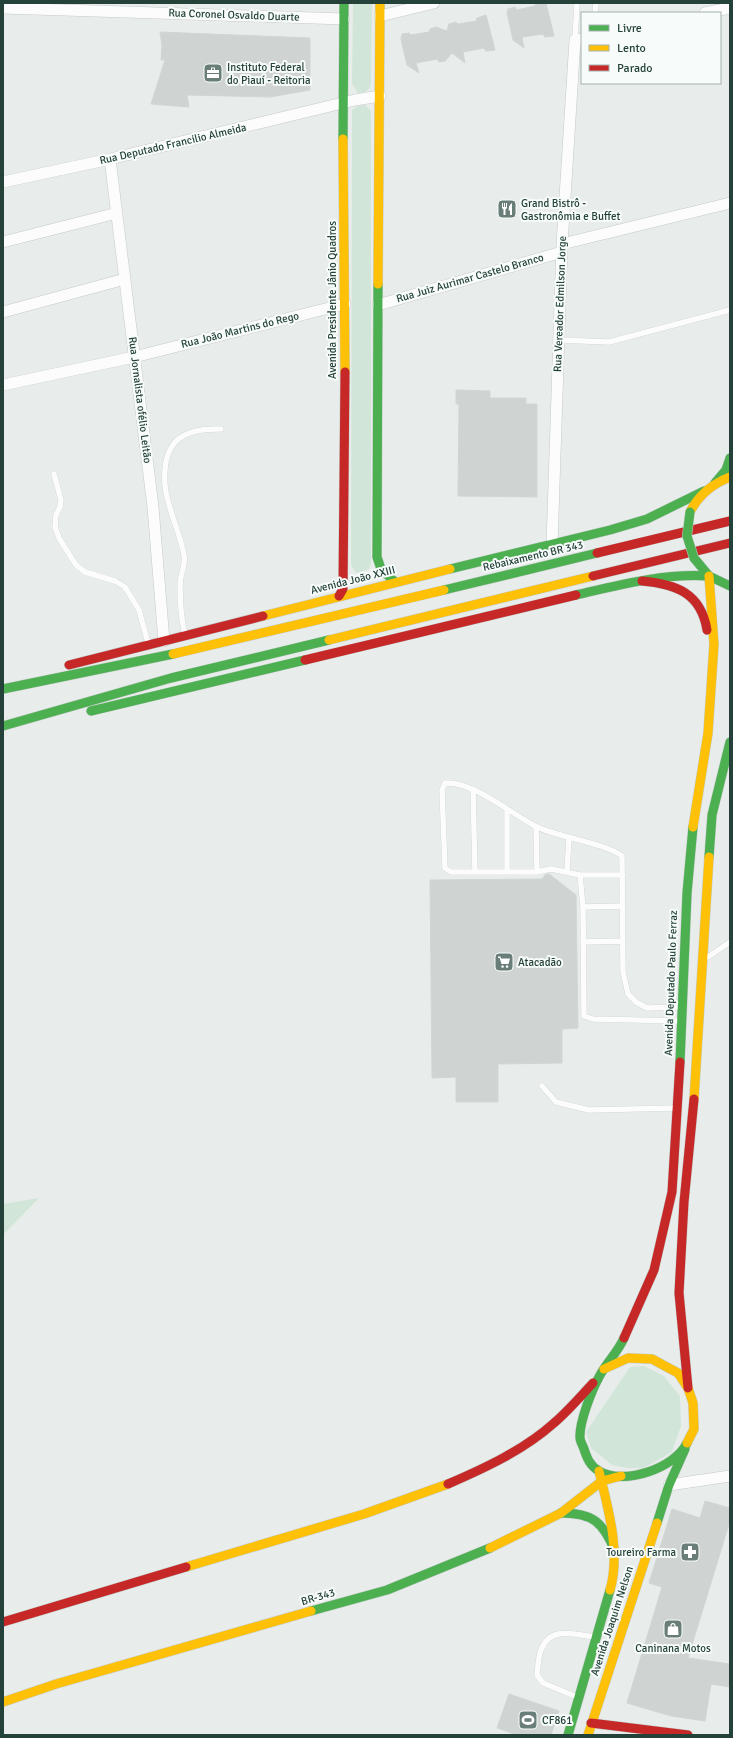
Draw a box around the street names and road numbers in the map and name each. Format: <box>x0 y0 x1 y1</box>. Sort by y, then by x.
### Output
street label: Rua Coronel Osvaldo Duarte <box>168 6 300 24</box>
street label: Rua Deputado Francilio Almeida <box>98 121 248 167</box>
street label: Avenida Presidente Jânio Quadros <box>326 221 339 379</box>
street label: Rua Vereador Edmilson Jorge <box>551 236 569 372</box>
street label: Rua Juiz Aurimar Castelo Branco <box>395 251 545 305</box>
street label: Rua João Martins do Rego <box>180 309 301 351</box>
street label: Rua Jornalista ofélio Leitão <box>126 336 154 464</box>
street label: Rebaixamento BR 343 <box>482 538 584 574</box>
street label: Avenida João XXIII <box>309 563 397 597</box>
street label: Avenida Deputado Paulo Ferraz <box>662 910 680 1056</box>
street label: Avenida Joaquim Nelson <box>588 1564 636 1678</box>
street label: BR-343 <box>299 1586 337 1608</box>

